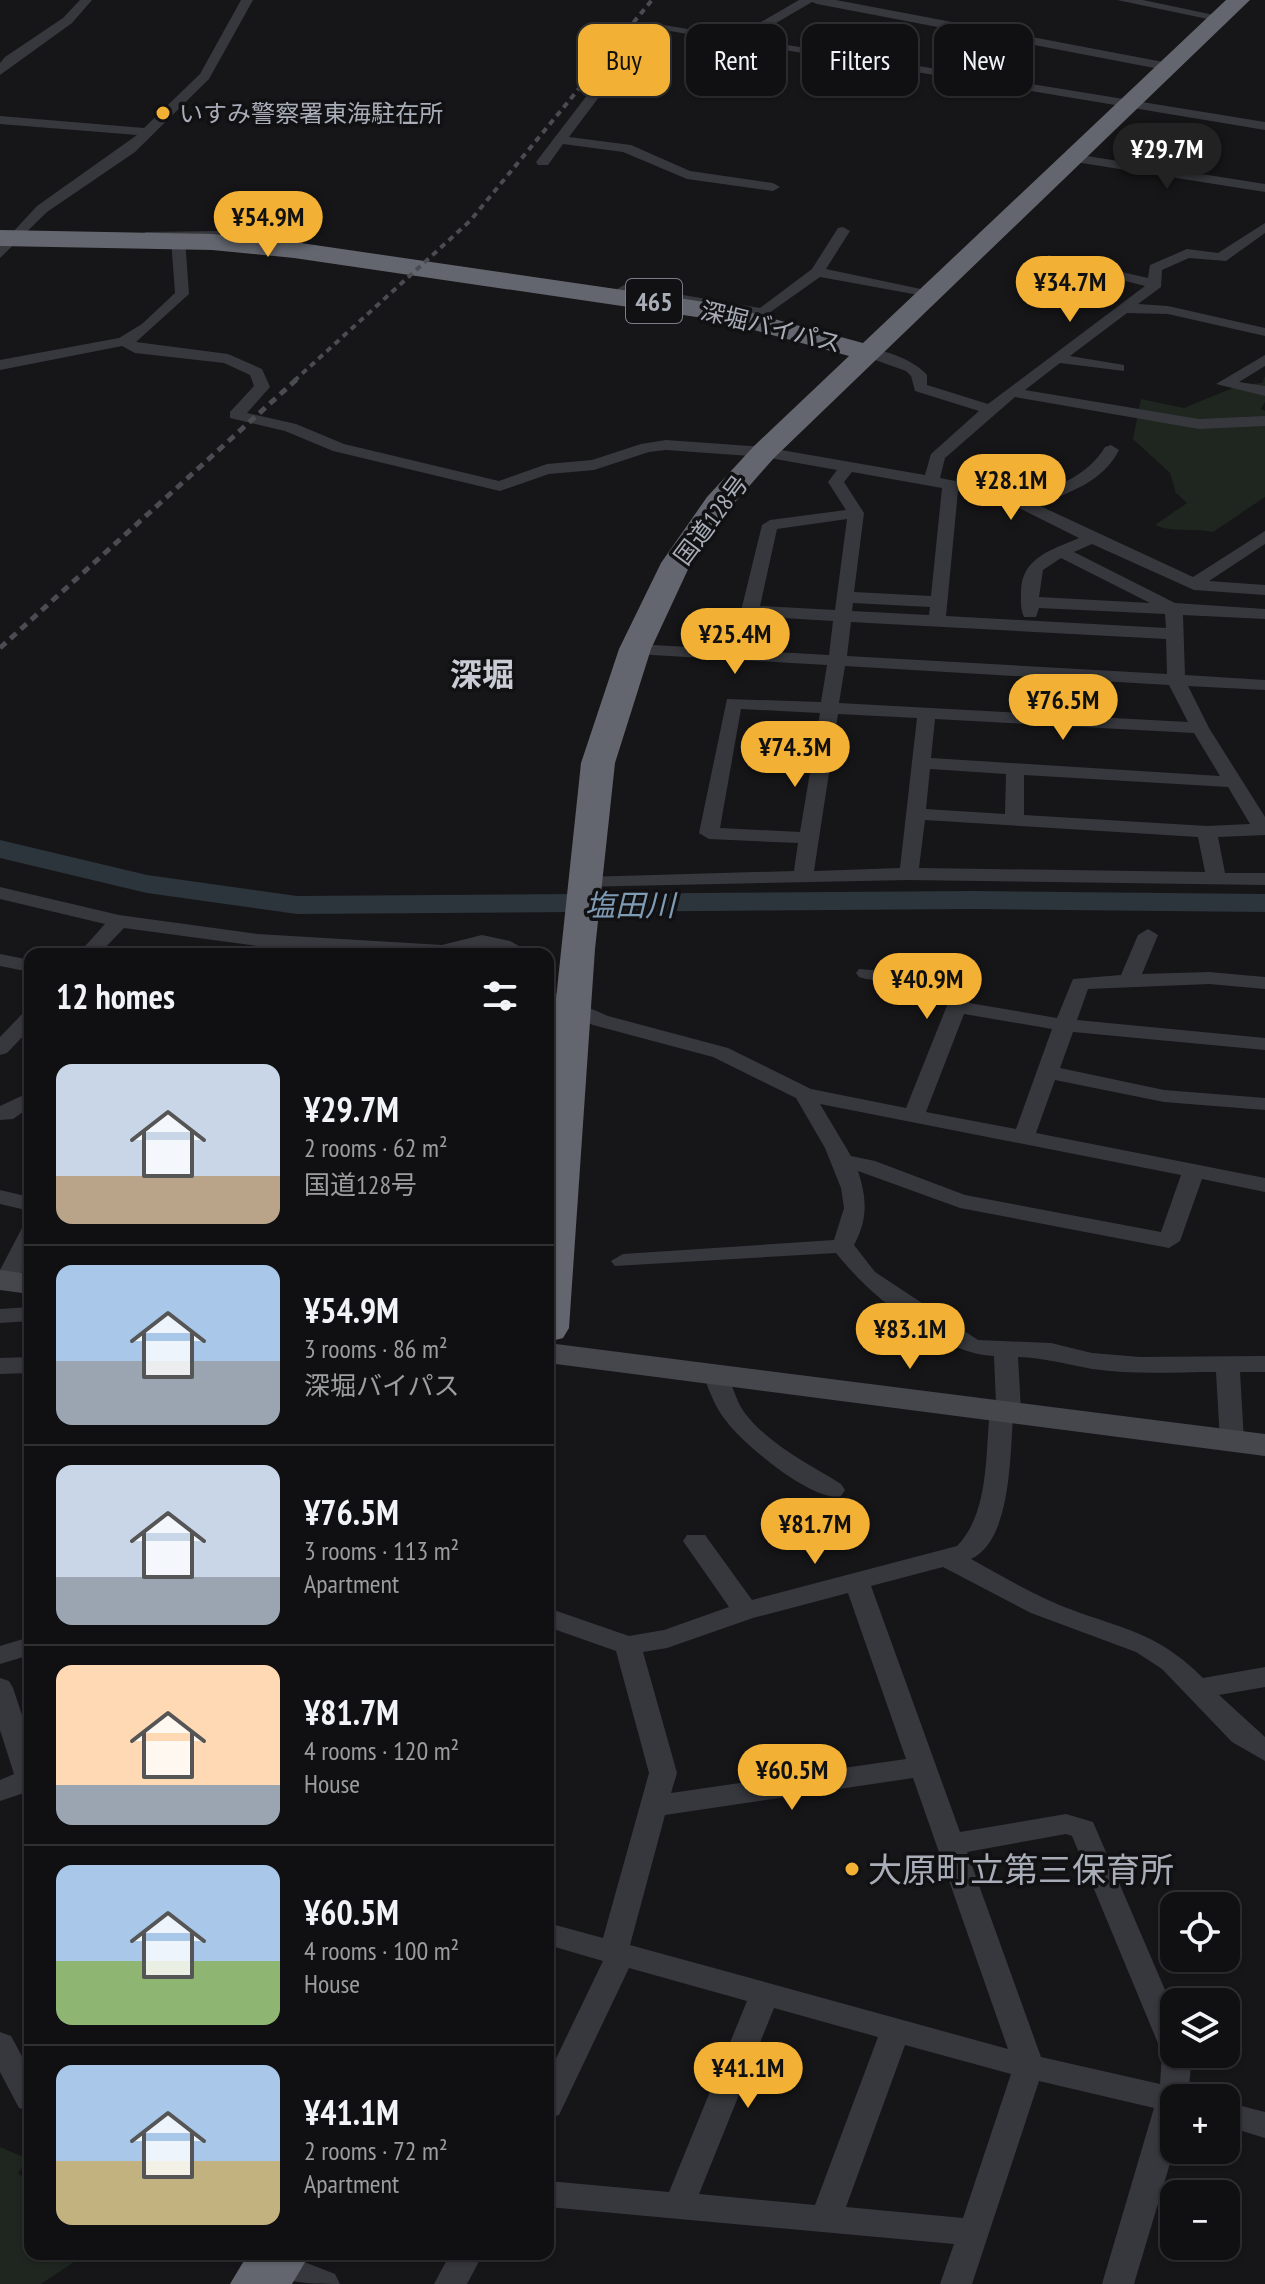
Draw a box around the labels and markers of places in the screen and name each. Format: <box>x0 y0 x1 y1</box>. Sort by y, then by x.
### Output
place label: いすみ警察署東海駐在所 <box>179 98 443 129</box>
marker: いすみ警察署東海駐在所 <box>154 104 172 122</box>
pin: ¥29.7M <box>1102 123 1232 191</box>
pin: ¥54.9M <box>203 191 333 259</box>
pin: ¥34.7M <box>1005 256 1135 324</box>
pin: ¥28.1M <box>946 454 1076 522</box>
pin: ¥25.4M <box>670 608 800 676</box>
pin: ¥76.5M <box>998 674 1128 742</box>
pin: ¥74.3M <box>730 721 860 789</box>
pin: ¥40.9M <box>862 953 992 1021</box>
pin: ¥83.1M <box>845 1303 975 1371</box>
pin: ¥81.7M <box>750 1498 880 1566</box>
pin: ¥60.5M <box>727 1744 857 1812</box>
place label: 大原町立第三保育所 <box>868 1847 1174 1891</box>
marker: 大原町立第三保育所 <box>843 1860 861 1878</box>
pin: ¥41.1M <box>683 2042 813 2110</box>

